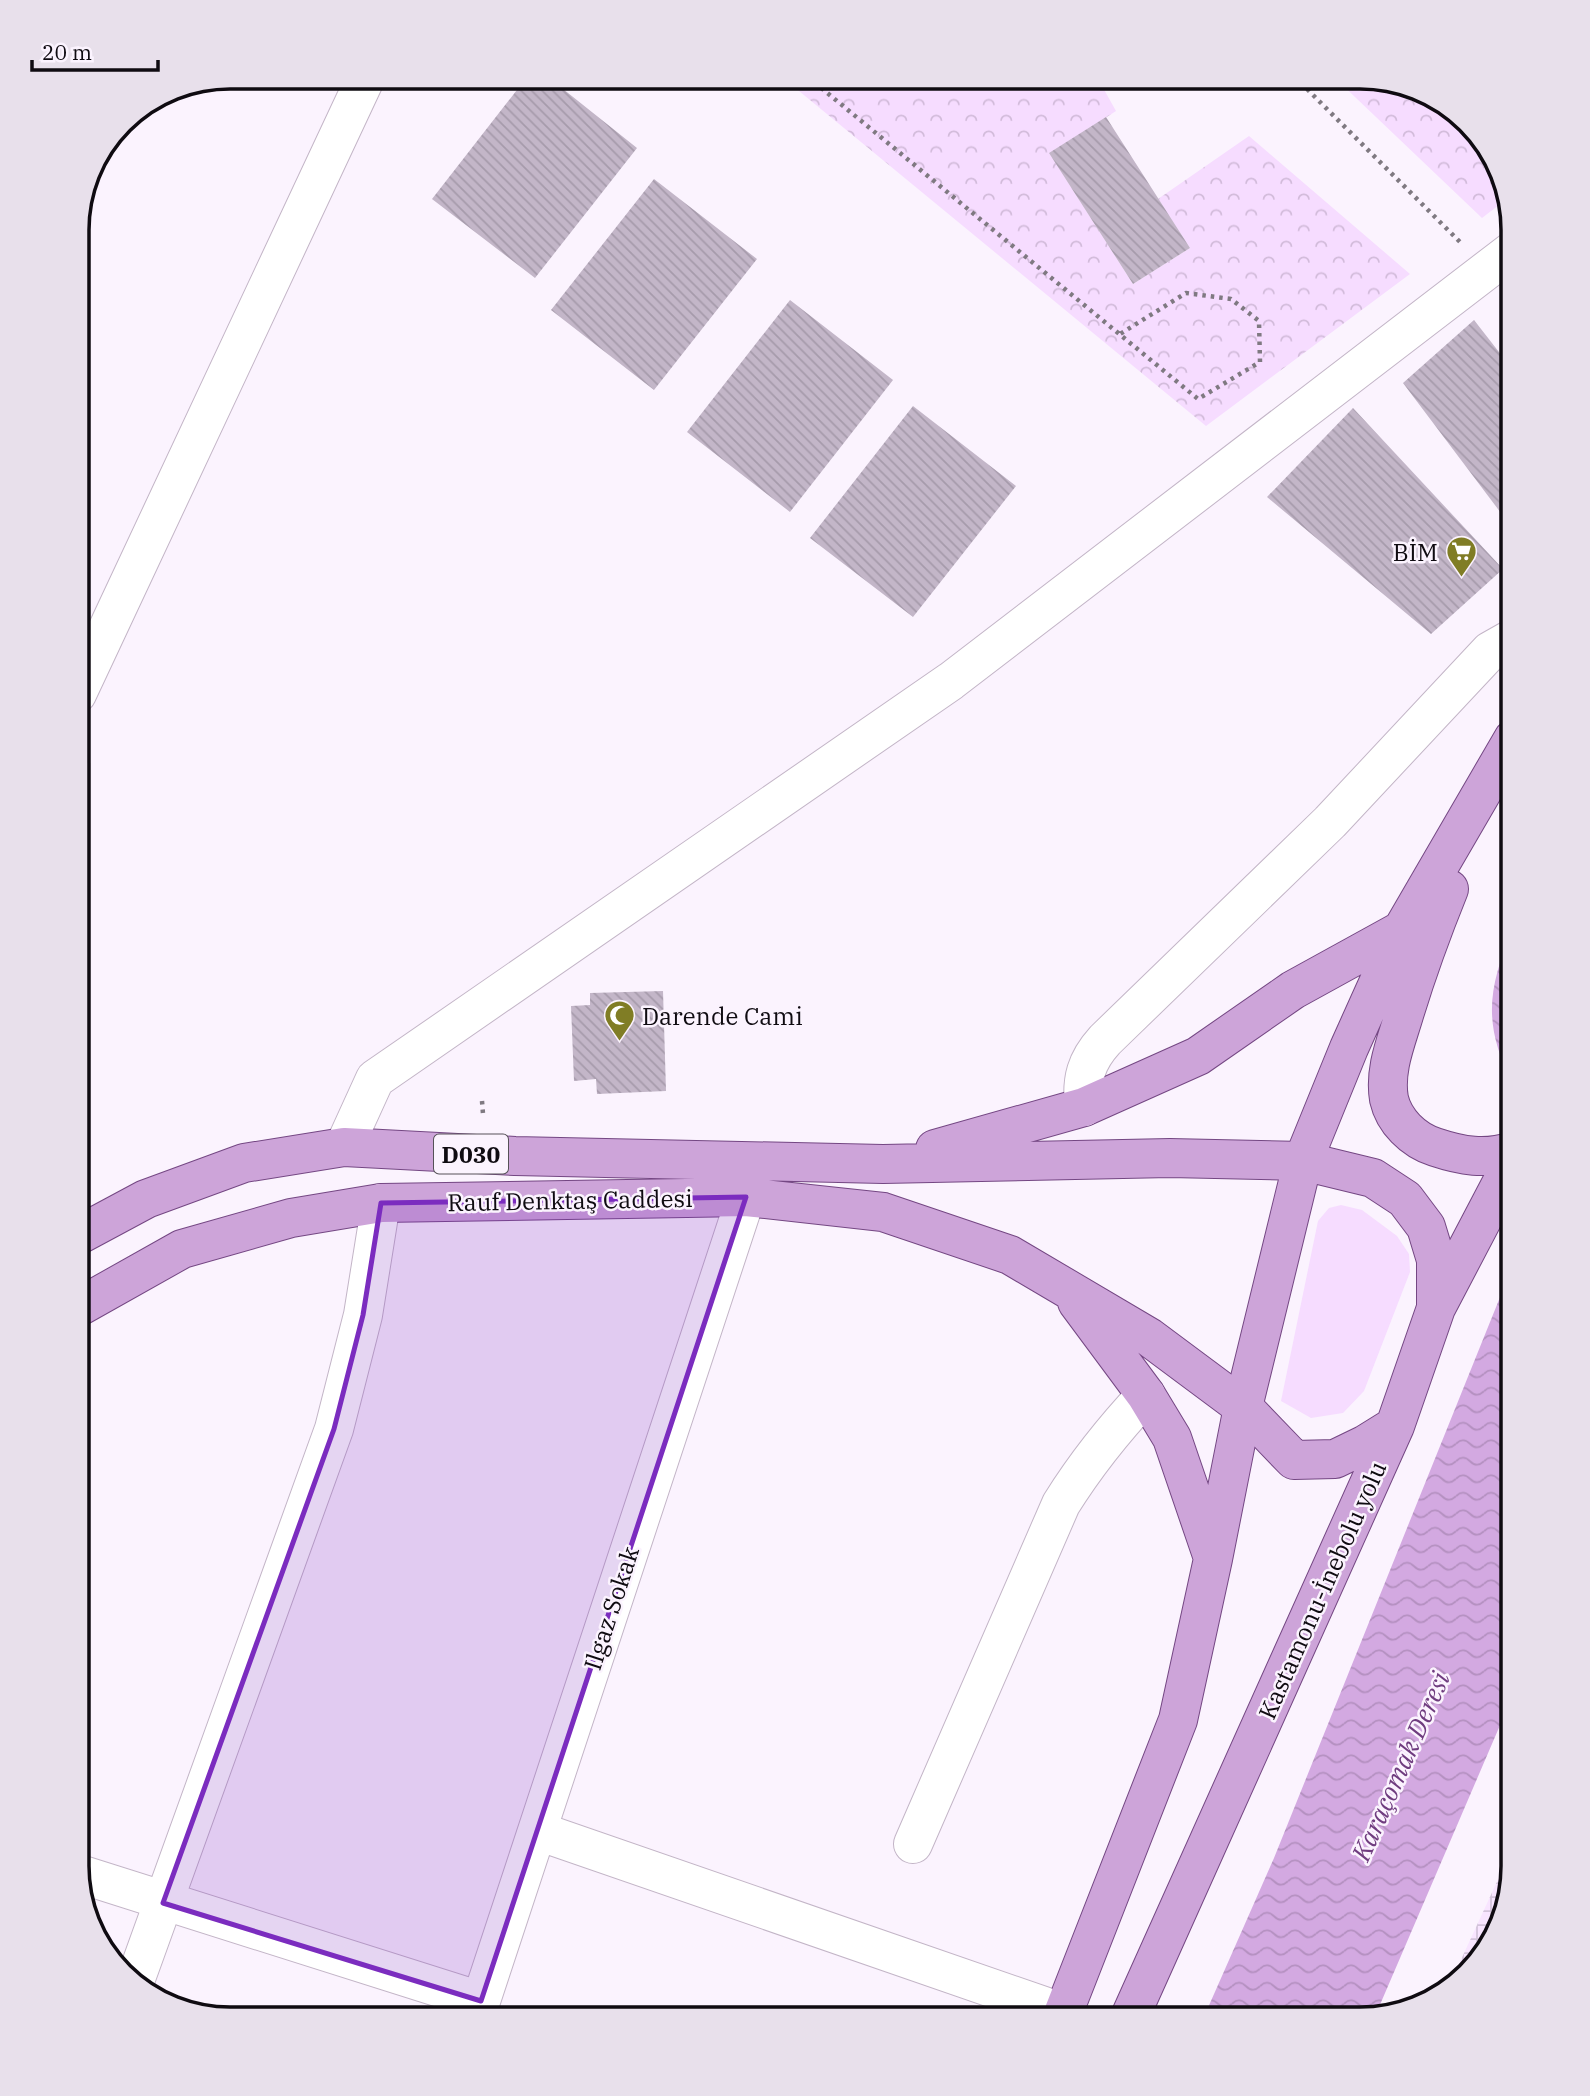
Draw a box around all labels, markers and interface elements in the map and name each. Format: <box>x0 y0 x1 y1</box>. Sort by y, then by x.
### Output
scale bar <box>32 28 158 72</box>
text: 20 m <box>42 38 92 66</box>
supermarket icon: BİM <box>1444 535 1478 579</box>
place label: BİM <box>1393 536 1438 568</box>
mosque icon: Darende Cami <box>602 999 636 1043</box>
place label: Darende Cami <box>642 1000 803 1032</box>
road number: D030 <box>434 1134 508 1174</box>
street label: Rauf Denktaş Caddesi <box>447 1182 693 1218</box>
street label: Kastamonu-İnebolu yolu <box>1251 1456 1393 1724</box>
street label: Ilgaz Sokak <box>576 1542 646 1674</box>
water label: Karaçomak Deresi <box>1343 1666 1457 1867</box>

